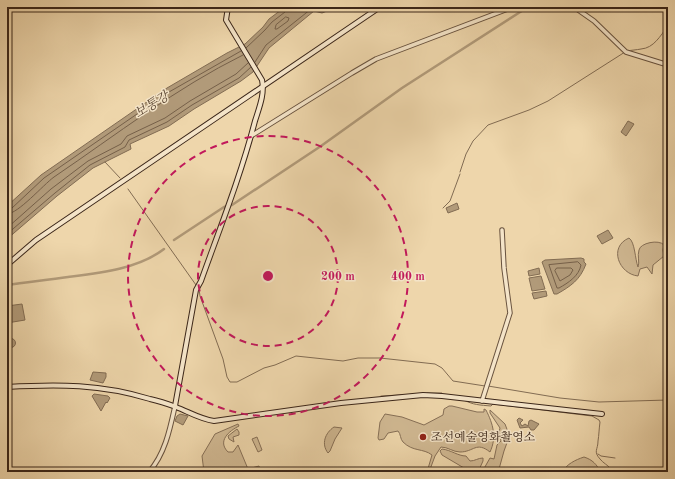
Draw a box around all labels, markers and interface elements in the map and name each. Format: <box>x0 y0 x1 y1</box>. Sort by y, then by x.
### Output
water label: 보통강 <box>131 87 173 121</box>
centre of rings <box>261 269 275 283</box>
text: 200 m <box>321 271 355 283</box>
text: 400 m <box>391 271 425 283</box>
place label: 조선예술영화촬영소 <box>431 430 536 444</box>
marker: 조선예술영화촬영소 <box>418 432 428 442</box>

